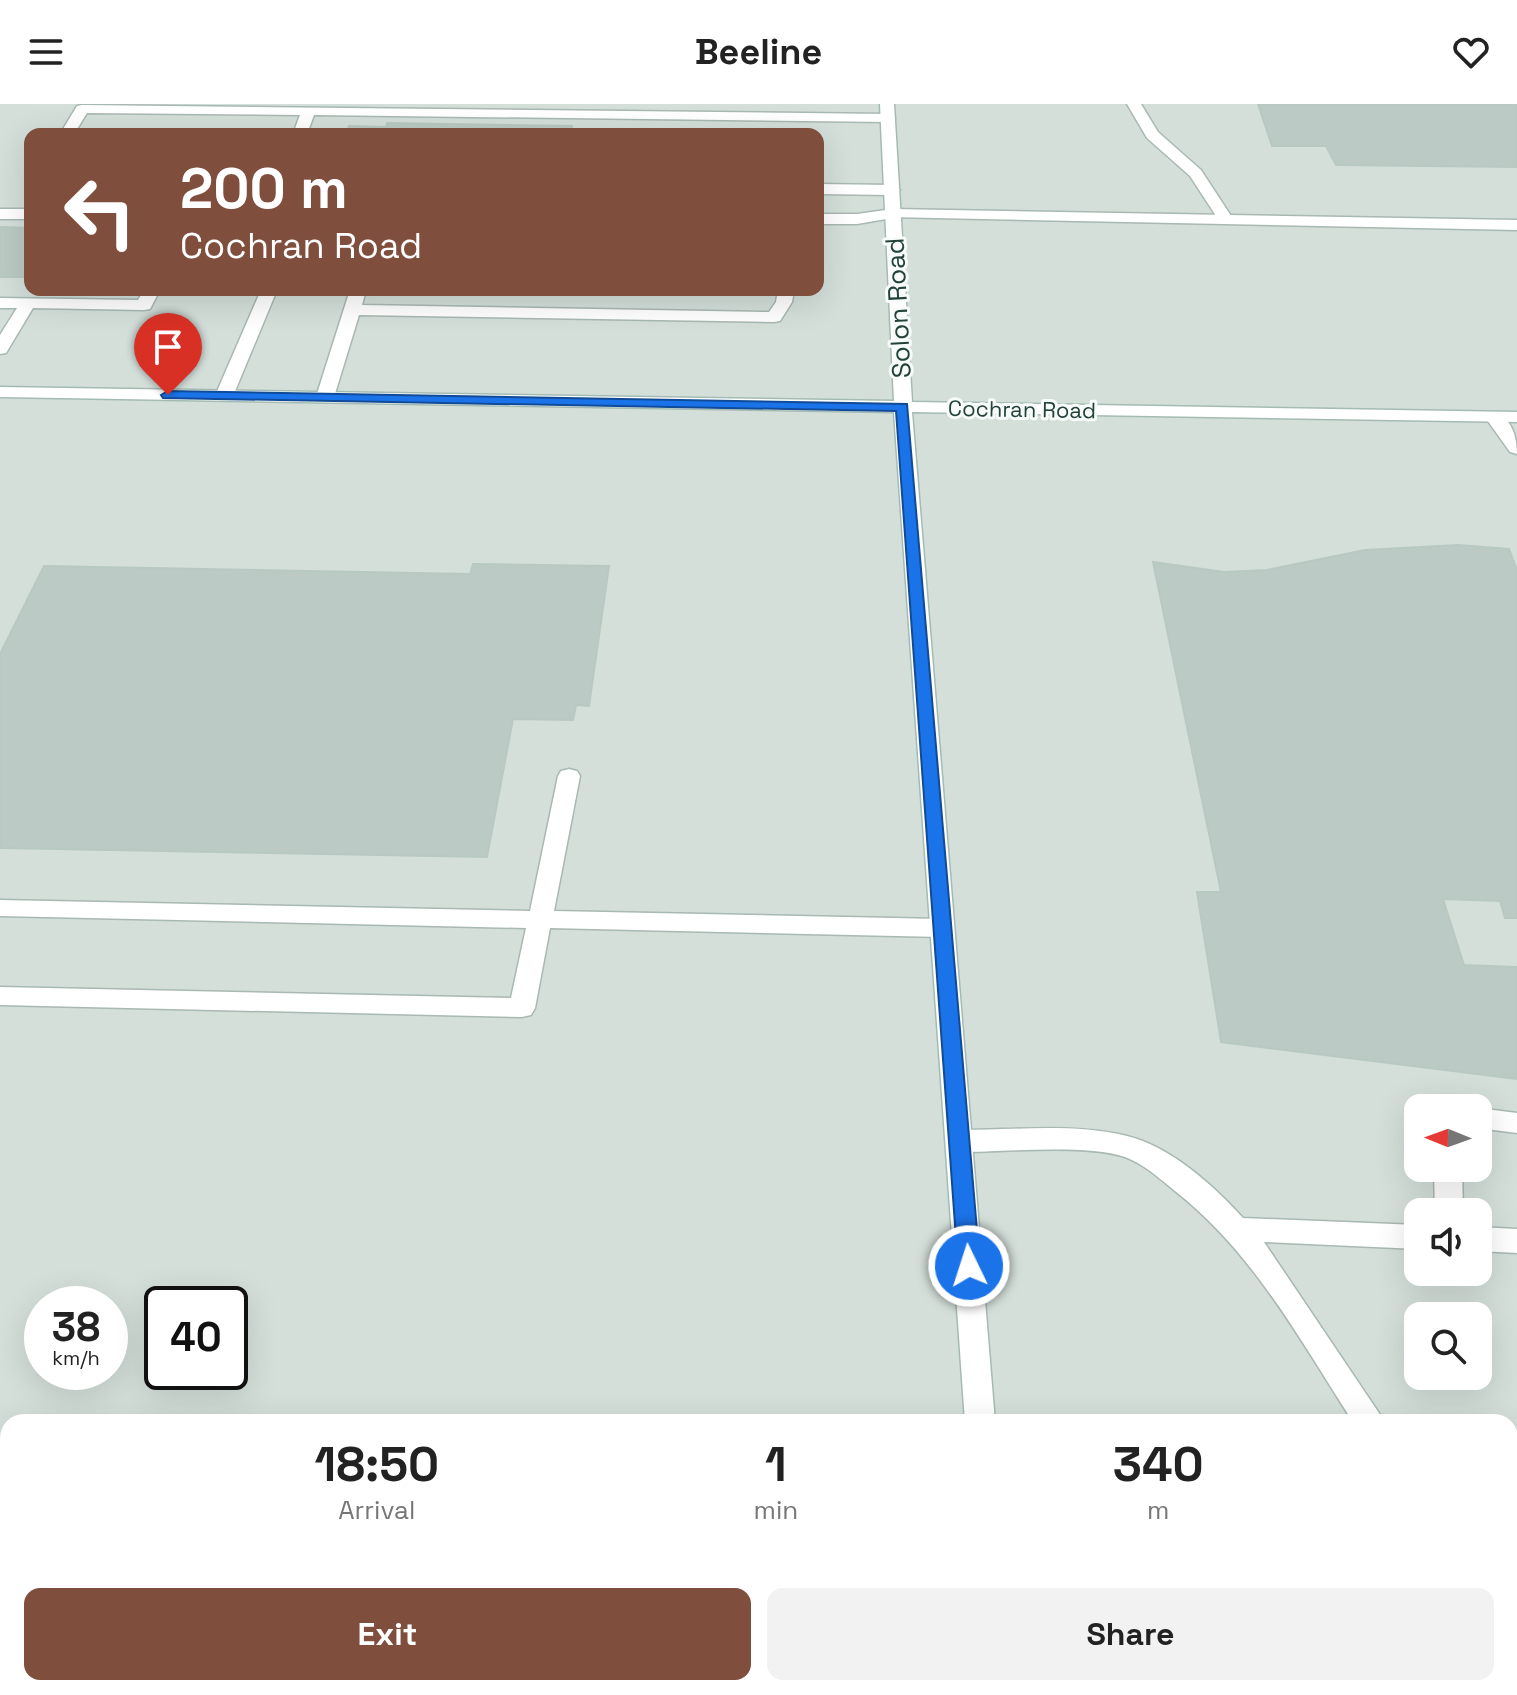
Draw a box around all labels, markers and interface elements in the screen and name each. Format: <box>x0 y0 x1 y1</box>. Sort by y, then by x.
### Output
text: Beeline <box>695 29 822 75</box>
icon: menu <box>24 30 68 74</box>
icon: heart <box>1449 30 1493 74</box>
text: 200 m <box>180 153 348 224</box>
icon: left <box>48 160 152 264</box>
text: Cochran Road <box>180 223 422 269</box>
street label: Solon Road <box>877 237 919 379</box>
pin <box>134 313 202 395</box>
icon: arrive <box>146 325 190 369</box>
street label: Cochran Road <box>948 394 1096 424</box>
north arrow <box>1404 1094 1492 1182</box>
map controls <box>1404 1094 1492 1390</box>
button: sound <box>1404 1198 1492 1286</box>
position arrow <box>927 1224 1011 1308</box>
speed limit sign: 40 <box>144 1286 248 1390</box>
text: 38 <box>52 1302 100 1353</box>
button: search <box>1404 1302 1492 1390</box>
text: km/h <box>52 1345 100 1371</box>
text: 18:50 <box>314 1434 439 1495</box>
text: 1 <box>765 1434 787 1495</box>
text: 340 <box>1113 1434 1204 1495</box>
text: Arrival <box>338 1493 415 1527</box>
text: min <box>754 1493 798 1527</box>
text: m <box>1147 1493 1169 1527</box>
button: Exit <box>24 1588 751 1680</box>
button: Share <box>767 1588 1494 1680</box>

